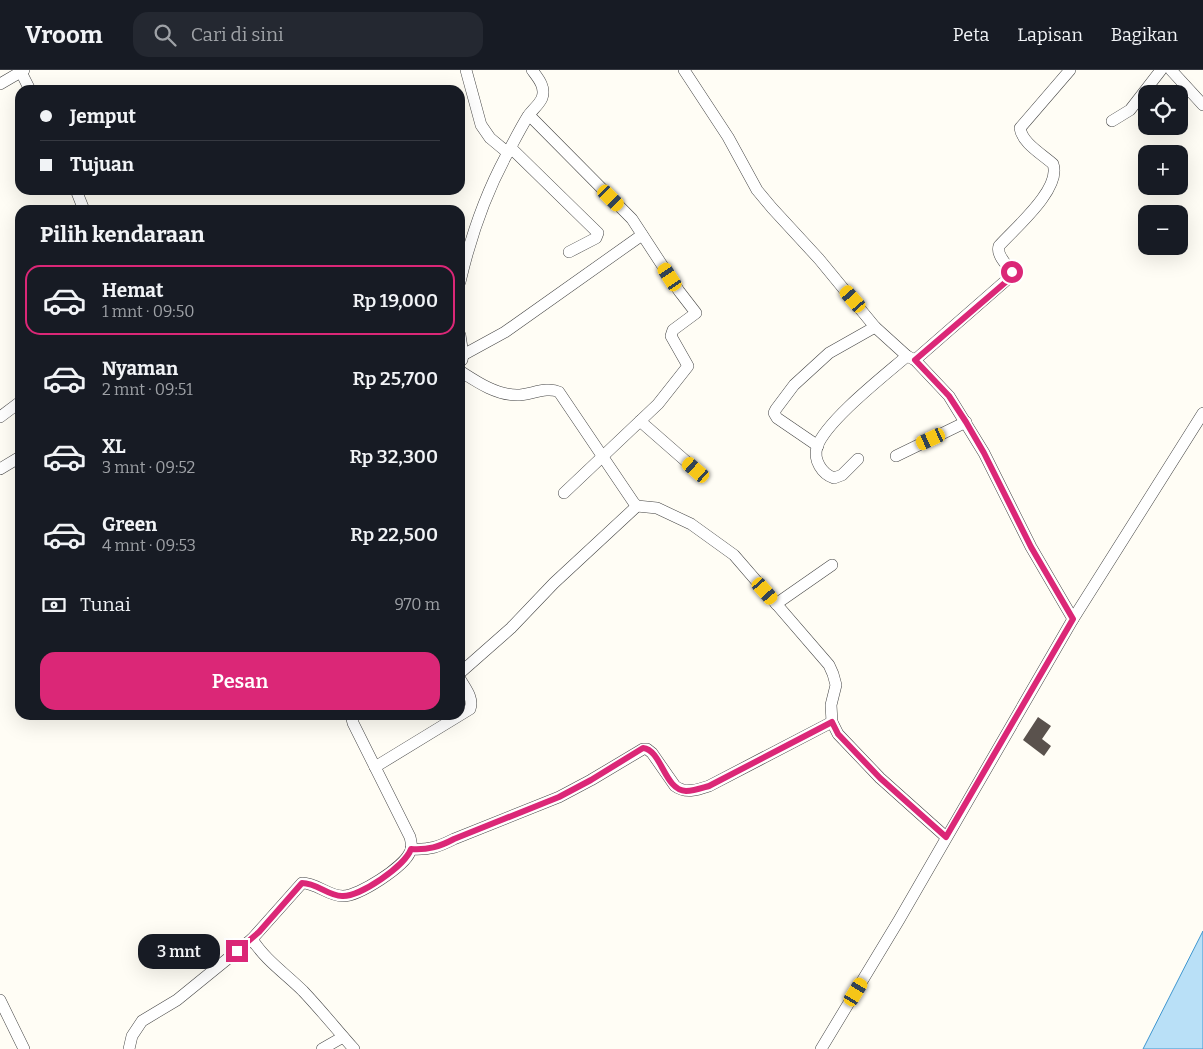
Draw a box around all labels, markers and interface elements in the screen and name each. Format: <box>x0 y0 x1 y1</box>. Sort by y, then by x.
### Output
search box <box>133 12 483 57</box>
text: Vroom <box>25 21 103 49</box>
icon: search <box>151 21 179 49</box>
text: Cari di sini <box>191 23 284 46</box>
text: Peta <box>953 24 989 46</box>
text: Lapisan <box>1017 24 1083 46</box>
text: Bagikan <box>1111 24 1178 46</box>
map controls <box>1138 85 1188 255</box>
button: locate <box>1138 85 1188 135</box>
text: Jemput <box>70 105 136 128</box>
button: + <box>1138 145 1188 195</box>
text: Tujuan <box>70 153 134 176</box>
car <box>595 182 626 214</box>
button: − <box>1138 205 1188 255</box>
text: Pilih kendaraan <box>40 221 205 248</box>
car <box>655 260 684 294</box>
route start <box>1001 261 1023 283</box>
icon: car <box>42 278 87 323</box>
text: Hemat <box>102 279 164 302</box>
car <box>837 283 868 315</box>
text: Rp 19,000 <box>352 289 438 312</box>
text: 1 mnt · 09:50 <box>102 302 194 321</box>
icon: car <box>42 356 87 401</box>
text: Nyaman <box>102 357 178 380</box>
text: Rp 25,700 <box>353 367 438 390</box>
text: 2 mnt · 09:51 <box>102 380 193 399</box>
car <box>914 426 947 452</box>
icon: car <box>42 434 87 479</box>
text: XL <box>102 435 126 458</box>
text: Rp 32,300 <box>349 445 438 468</box>
car <box>679 454 712 486</box>
text: 3 mnt · 09:52 <box>102 458 195 477</box>
icon: car <box>42 512 87 557</box>
text: Green <box>102 513 157 536</box>
text: Rp 22,500 <box>350 523 438 546</box>
text: 4 mnt · 09:53 <box>102 536 196 555</box>
car <box>749 575 780 607</box>
icon: cash <box>40 591 68 619</box>
text: Tunai <box>80 593 131 616</box>
text: 970 m <box>394 595 440 614</box>
button: Pesan <box>40 652 440 710</box>
callout: 3 mnt <box>137 934 220 968</box>
route end <box>226 940 248 962</box>
text: 3 mnt <box>157 942 201 961</box>
car <box>841 975 870 1009</box>

